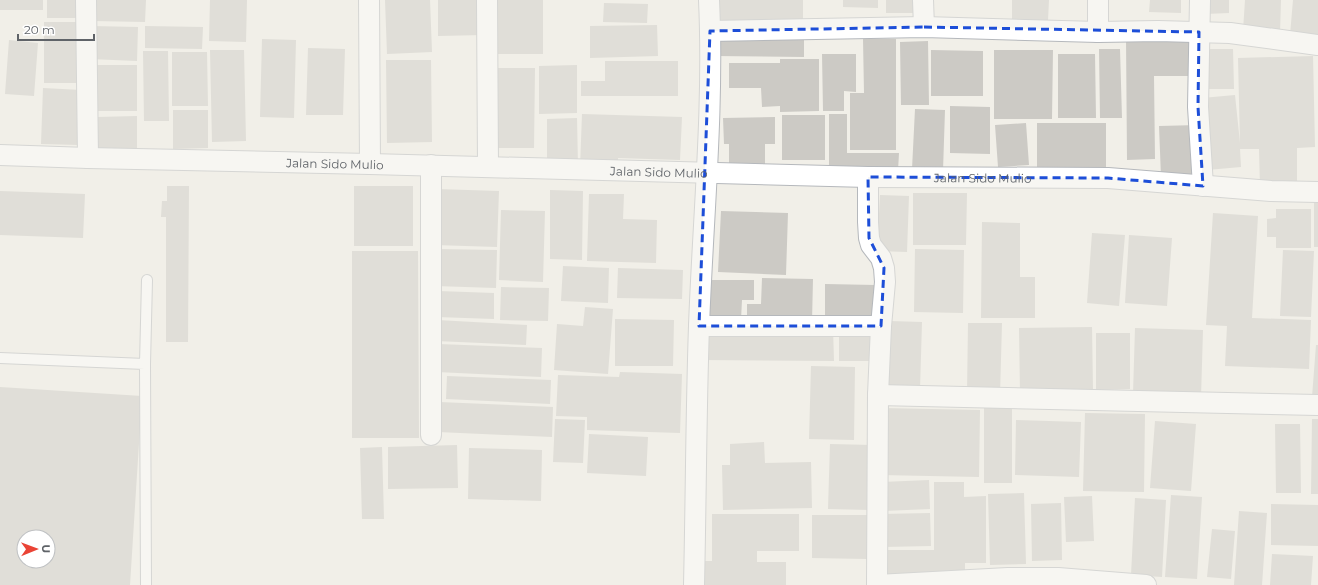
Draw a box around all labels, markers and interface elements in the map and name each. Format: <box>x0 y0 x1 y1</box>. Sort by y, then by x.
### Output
scale bar <box>18 16 94 42</box>
text: 20 m <box>24 22 55 37</box>
street label: Jalan Sido Mulio <box>285 155 384 172</box>
street label: Jalan Sido Mulio <box>609 163 708 180</box>
street label: Jalan Sido Mulio <box>933 170 1032 185</box>
north arrow <box>16 529 56 569</box>
text: U <box>39 544 53 553</box>

